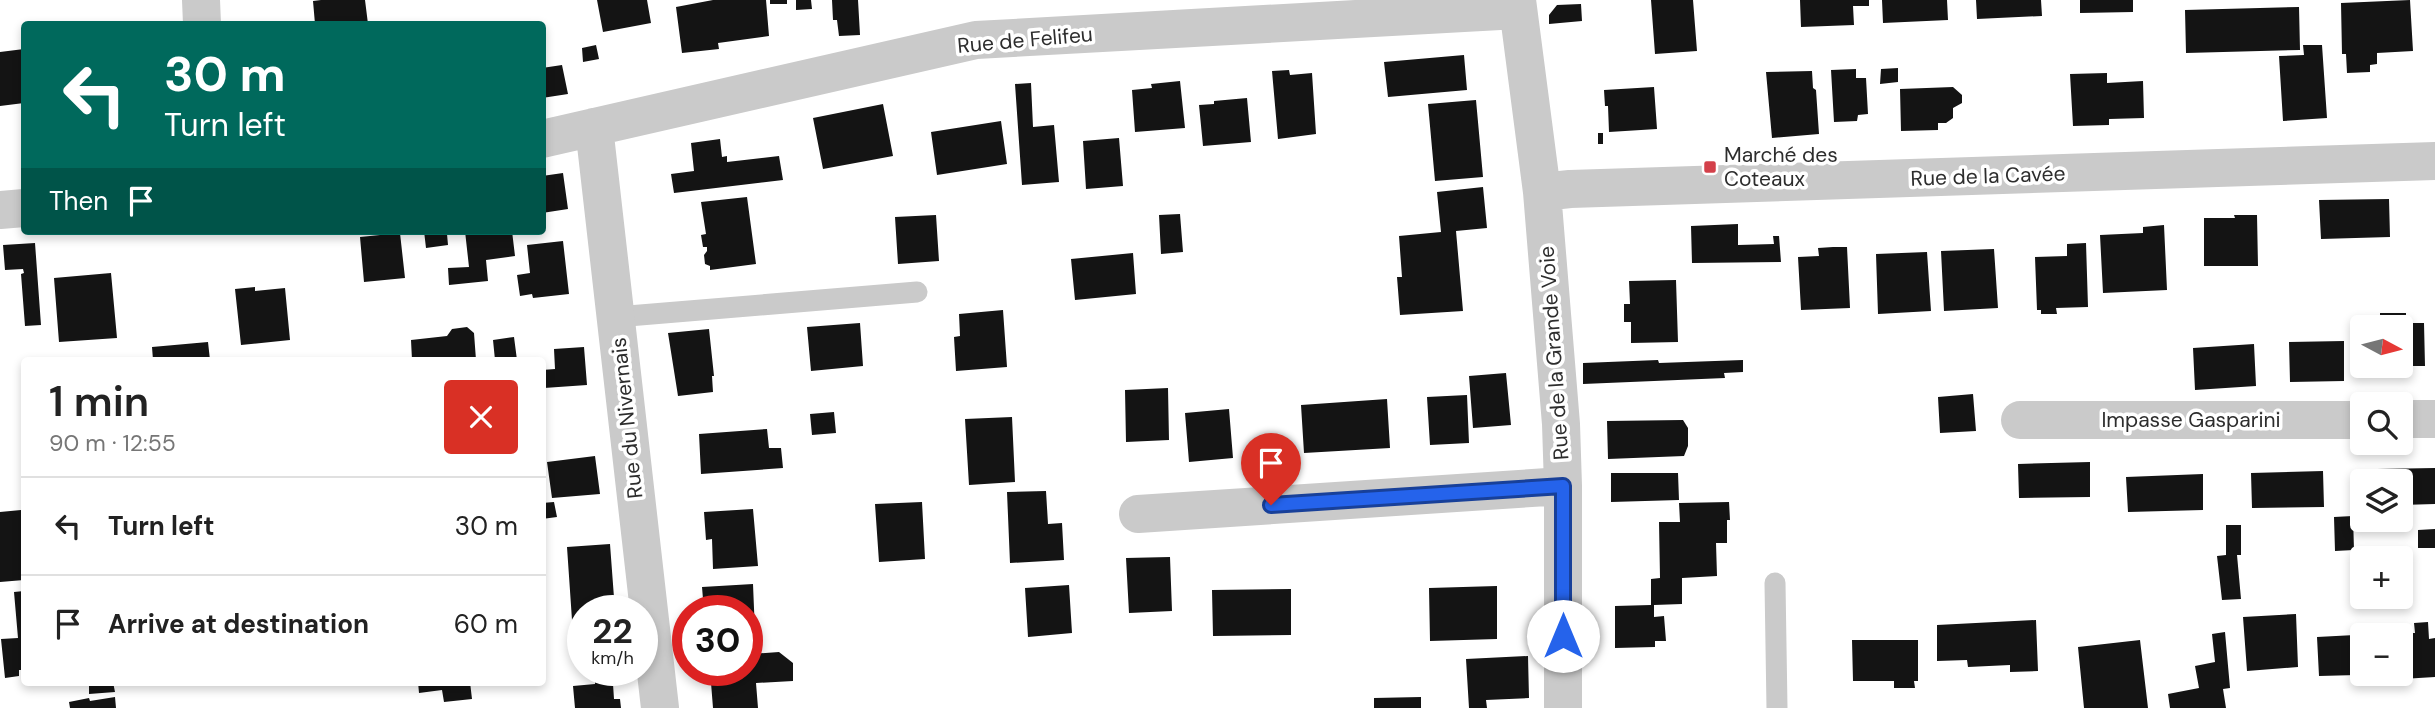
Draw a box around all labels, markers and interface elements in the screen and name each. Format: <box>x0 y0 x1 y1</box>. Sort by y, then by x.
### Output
street label: Rue de Felifeu <box>956 20 1094 60</box>
text: 30 m <box>164 42 286 106</box>
icon: left <box>49 49 140 140</box>
text: Turn left <box>164 104 286 146</box>
place label: Marché des Coteaux <box>1724 141 1838 193</box>
marker: Marché des Coteaux <box>1702 159 1718 175</box>
street label: Rue de la Cavée <box>1910 159 2066 193</box>
icon: arrive <box>122 182 160 220</box>
text: Then <box>49 184 108 218</box>
street label: Rue de la Grande Voie <box>1533 245 1575 461</box>
north arrow <box>2350 315 2413 378</box>
map controls <box>2350 315 2413 686</box>
street label: Rue du Nivernais <box>605 336 649 500</box>
text: 1 min <box>49 374 149 429</box>
button: close <box>444 380 518 454</box>
button: search <box>2350 392 2413 455</box>
street label: Impasse Gasparini <box>2101 406 2281 434</box>
text: 90 m · 12:55 <box>49 428 176 458</box>
pin <box>1241 433 1301 505</box>
icon: arrive <box>1252 444 1290 482</box>
button: layers <box>2350 469 2413 532</box>
icon: left <box>49 507 87 545</box>
text: Turn left <box>108 509 215 543</box>
text: 30 m <box>455 509 518 543</box>
button: + <box>2350 546 2413 609</box>
speed limit sign: 30 <box>672 595 763 686</box>
position arrow <box>1526 599 1600 673</box>
icon: arrive <box>49 605 87 643</box>
text: Arrive at destination <box>108 607 369 641</box>
text: 60 m <box>454 607 518 641</box>
text: 22 <box>592 608 633 654</box>
button: − <box>2350 623 2413 686</box>
text: km/h <box>591 646 634 670</box>

